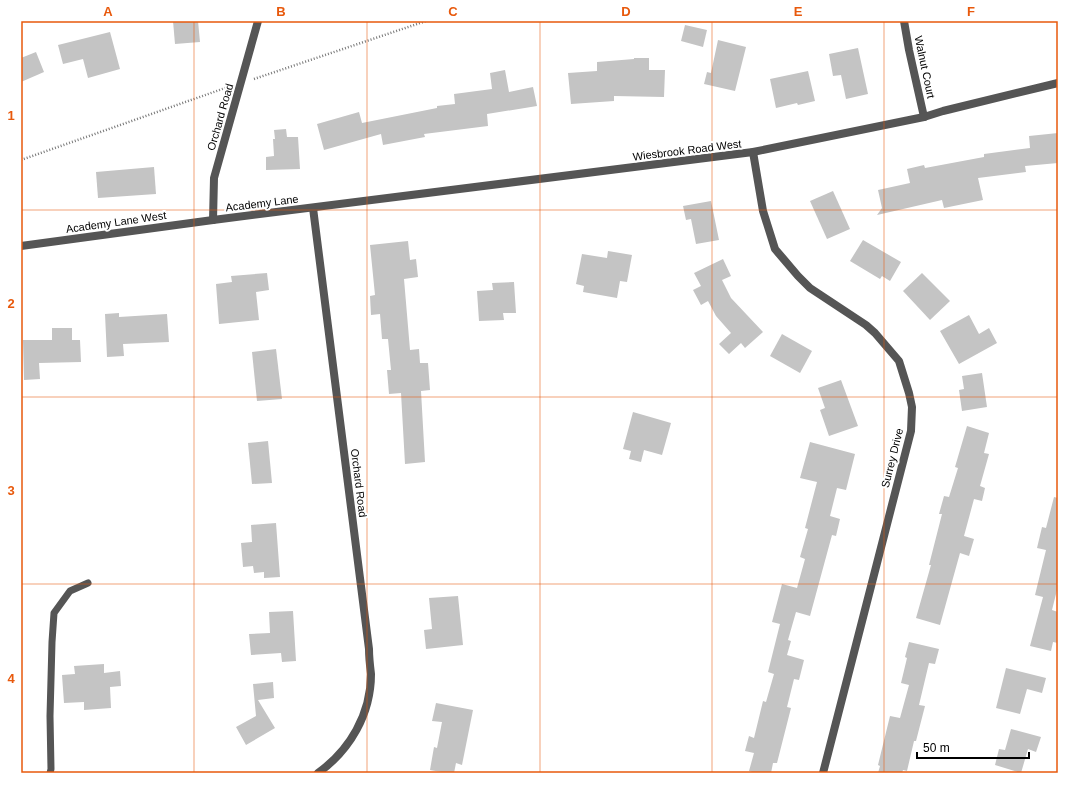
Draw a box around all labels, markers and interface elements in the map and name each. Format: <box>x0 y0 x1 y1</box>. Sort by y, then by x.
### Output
text: A <box>103 4 113 19</box>
text: B <box>276 4 286 19</box>
text: C <box>448 4 458 19</box>
text: D <box>621 4 631 19</box>
text: E <box>794 4 803 19</box>
text: F <box>967 4 975 19</box>
street label: Walnut Court <box>912 35 938 99</box>
street label: Orchard Road <box>205 82 235 152</box>
text: 1 <box>7 108 15 123</box>
street label: Wiesbrook Road West <box>632 137 742 163</box>
street label: Academy Lane <box>225 193 299 213</box>
street label: Academy Lane West <box>65 209 167 235</box>
text: 2 <box>7 296 15 311</box>
street label: Surrey Drive <box>879 427 905 489</box>
street label: Orchard Road <box>349 448 369 518</box>
text: 3 <box>7 483 15 498</box>
text: 4 <box>7 671 15 686</box>
scale bar <box>917 734 1029 760</box>
text: 50 m <box>923 741 950 755</box>

